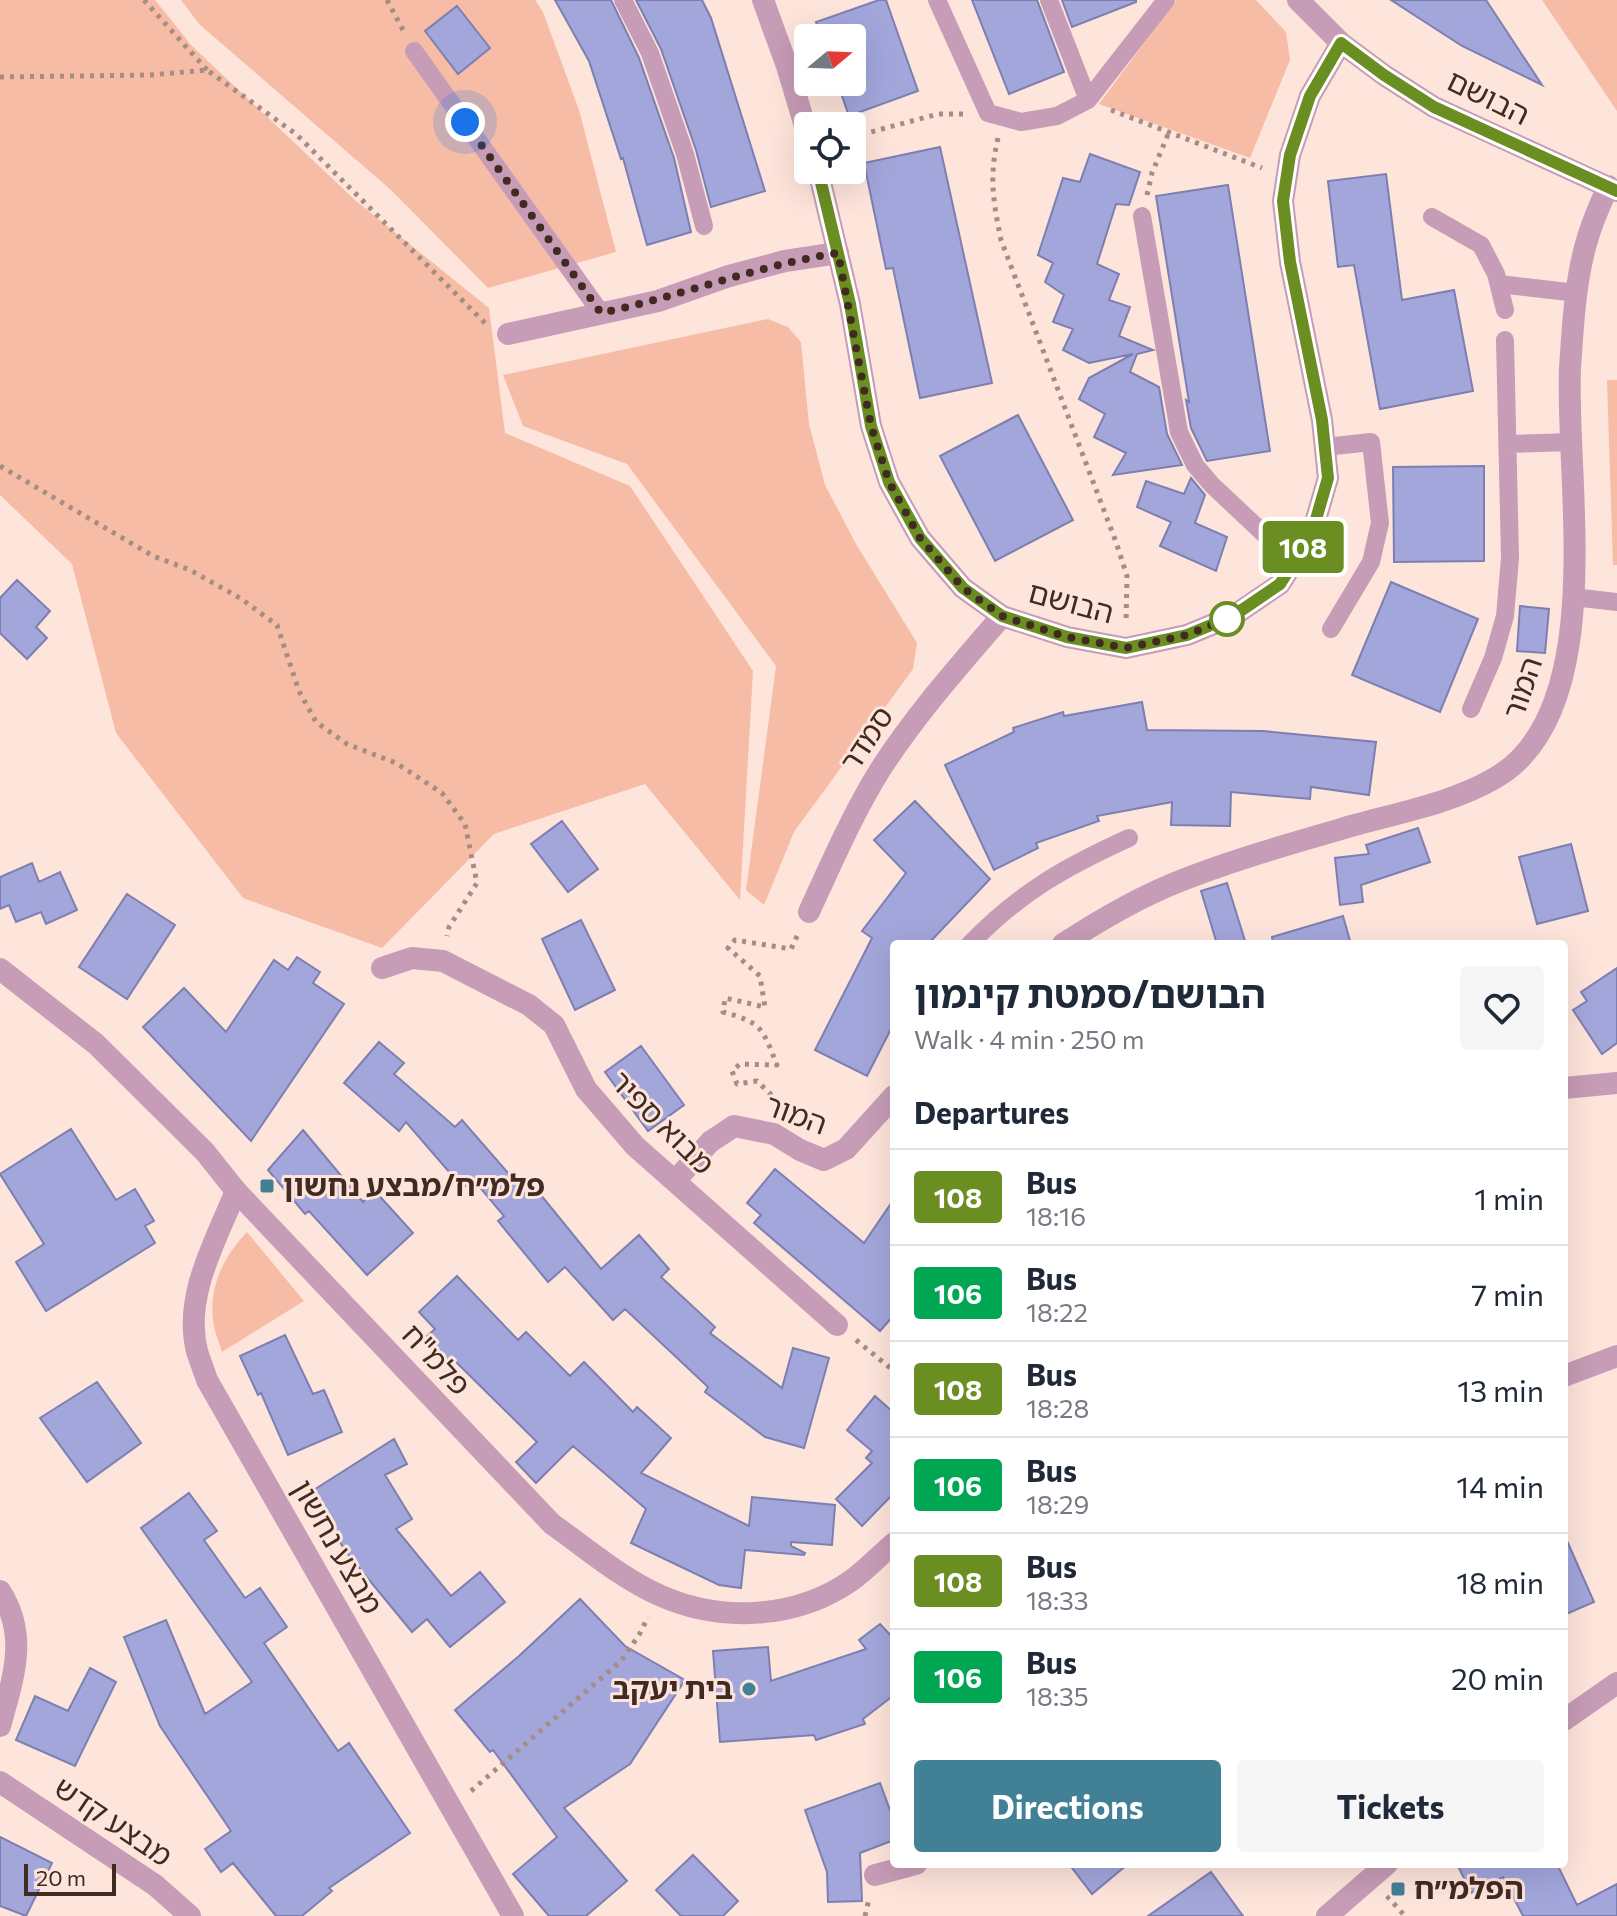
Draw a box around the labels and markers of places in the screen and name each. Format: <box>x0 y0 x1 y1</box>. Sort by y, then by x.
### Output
unlabelled marker <box>1210 602 1244 636</box>
place label: פלמ״ח/מבצע נחשון <box>283 1165 545 1202</box>
marker: פלמ״ח/מבצע נחשון <box>258 1177 276 1195</box>
place label: בית יעקב <box>612 1668 733 1705</box>
marker: בית יעקב <box>740 1680 758 1698</box>
place label: הפלמ״ח <box>1414 1868 1524 1905</box>
marker: הפלמ״ח <box>1389 1880 1407 1898</box>

